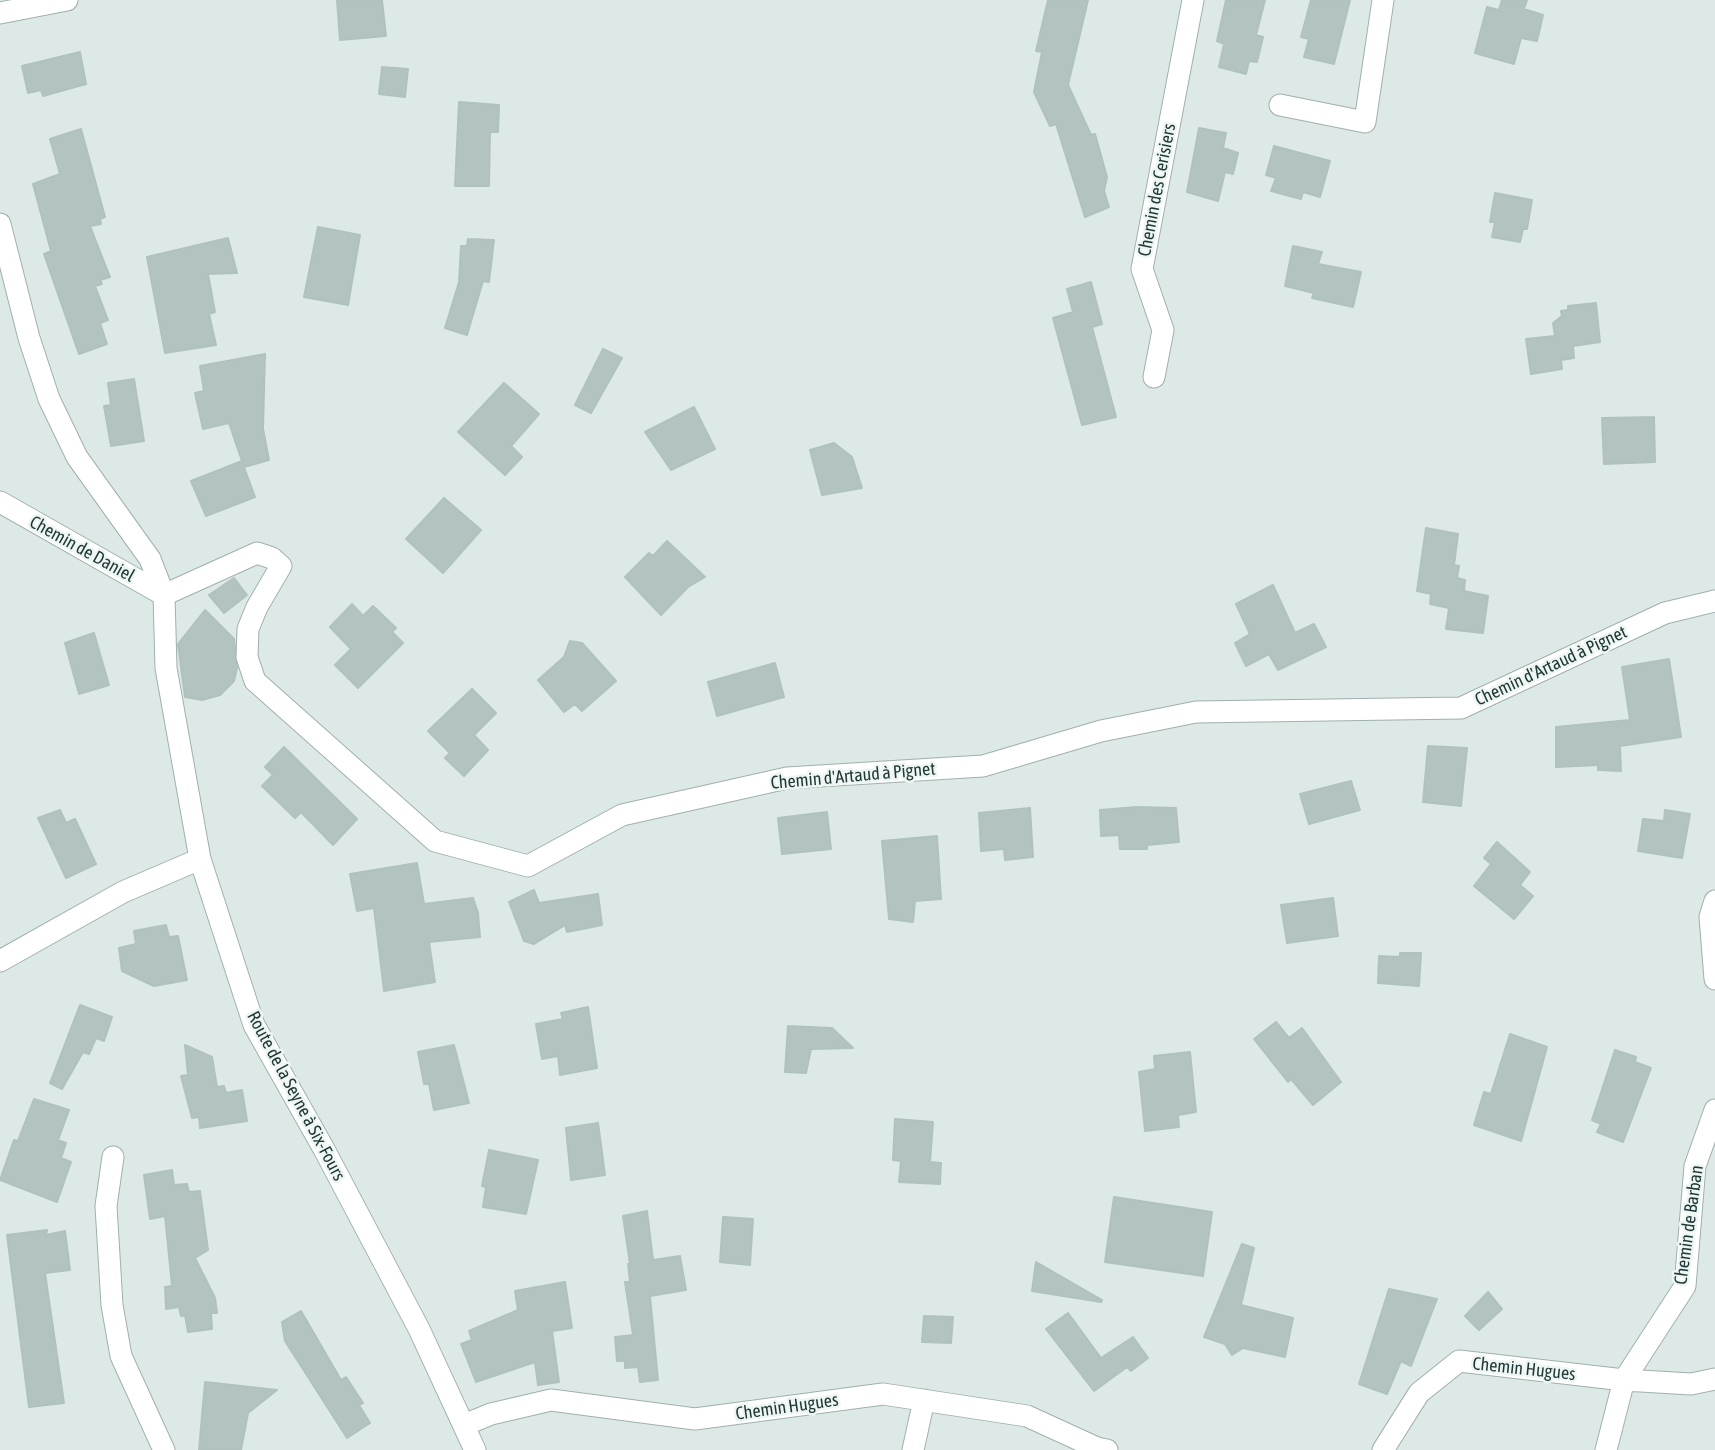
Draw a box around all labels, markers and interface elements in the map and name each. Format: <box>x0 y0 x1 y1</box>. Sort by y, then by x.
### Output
street label: Chemin des Cerisiers <box>1134 122 1180 258</box>
street label: Chemin de Daniel <box>26 511 138 587</box>
street label: Chemin d'Artaud à Pignet <box>1472 621 1630 711</box>
street label: Chemin d'Artaud à Pignet <box>770 758 936 794</box>
street label: Route de la Seyne à Six-Fours <box>242 1008 350 1184</box>
street label: Chemin de Barban <box>1670 1164 1708 1286</box>
street label: Chemin Hugues <box>1471 1353 1577 1385</box>
street label: Chemin Hugues <box>734 1389 840 1425</box>

